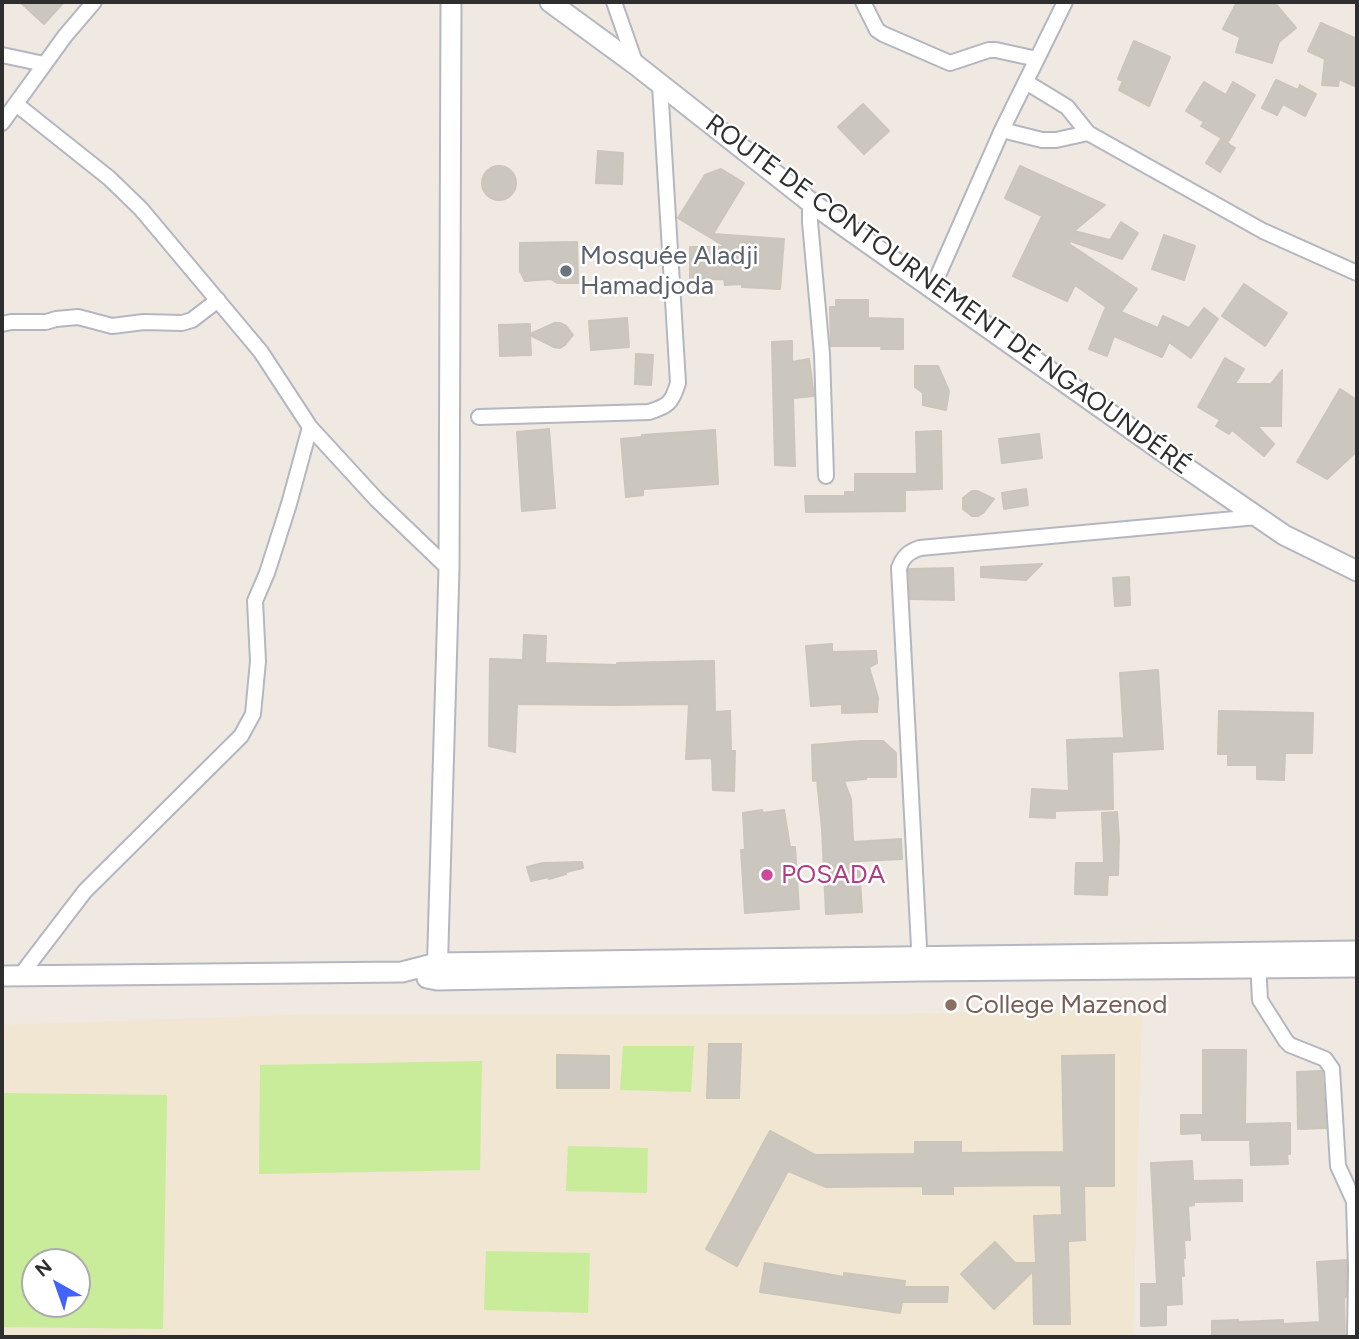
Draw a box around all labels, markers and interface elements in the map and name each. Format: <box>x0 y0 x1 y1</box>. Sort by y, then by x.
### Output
street label: ROUTE DE CONTOURNEMENT DE NGAOUNDÉRÉ <box>699 108 1197 482</box>
place label: Mosquée Aladji Hamadjoda <box>580 240 758 302</box>
marker: Mosquée Aladji Hamadjoda <box>558 263 574 279</box>
place label: POSADA <box>781 859 885 891</box>
marker: POSADA <box>759 867 775 883</box>
place label: College Mazenod <box>965 989 1167 1021</box>
marker: College Mazenod <box>943 997 959 1013</box>
north arrow <box>21 1248 91 1318</box>
text: N <box>30 1255 56 1282</box>

